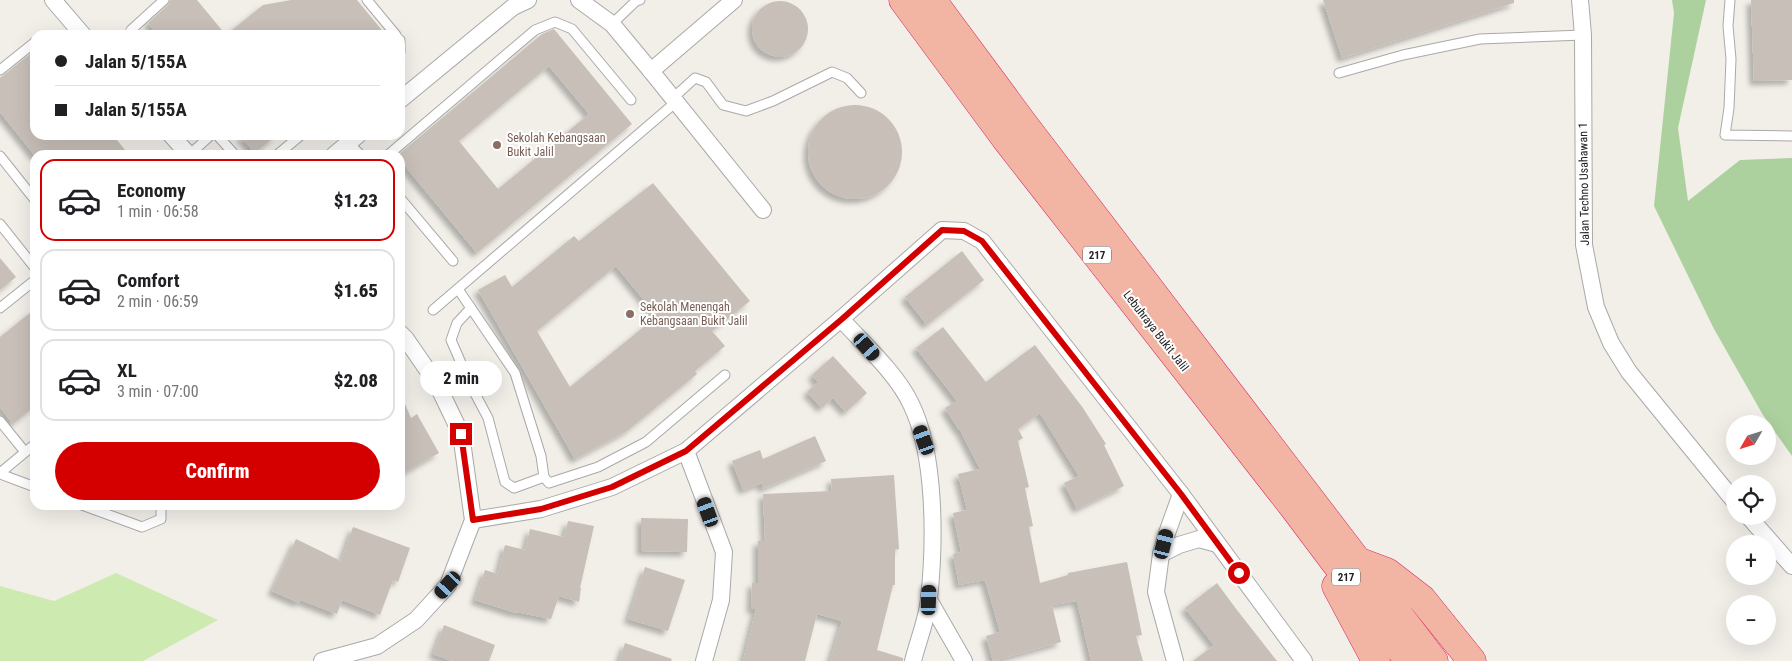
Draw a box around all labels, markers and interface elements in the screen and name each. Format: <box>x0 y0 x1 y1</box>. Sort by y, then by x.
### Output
text: Jalan 5/155A <box>85 50 187 73</box>
text: Jalan 5/155A <box>85 98 187 121</box>
street label: Jalan Techno Usahawan 1 <box>1576 122 1592 246</box>
place label: Sekolah Kebangsaan Bukit Jalil <box>507 131 606 159</box>
marker: Sekolah Kebangsaan Bukit Jalil <box>491 139 503 151</box>
icon: car <box>57 178 102 223</box>
text: Economy <box>117 179 186 202</box>
text: $1.23 <box>334 189 378 212</box>
text: 1 min · 06:58 <box>117 202 199 221</box>
road number: 217 <box>1083 246 1111 264</box>
icon: car <box>57 268 102 313</box>
text: Comfort <box>117 269 180 292</box>
text: $1.65 <box>334 279 378 302</box>
street label: Lebuhraya Bukit Jalil <box>1120 288 1192 374</box>
text: 2 min · 06:59 <box>117 292 199 311</box>
place label: Sekolah Menengah Kebangsaan Bukit Jalil <box>640 300 748 328</box>
marker: Sekolah Menengah Kebangsaan Bukit Jalil <box>624 308 636 320</box>
car <box>851 331 882 363</box>
icon: car <box>57 358 102 403</box>
text: XL <box>117 359 137 382</box>
callout: 2 min <box>420 362 502 396</box>
text: $2.08 <box>334 369 378 392</box>
text: 2 min <box>443 369 479 388</box>
text: 3 min · 07:00 <box>117 382 199 401</box>
north arrow <box>1726 415 1776 465</box>
map controls <box>1726 415 1776 645</box>
route end <box>450 423 472 445</box>
car <box>911 423 936 457</box>
button: Confirm <box>55 442 380 500</box>
button: locate <box>1726 475 1776 525</box>
car <box>695 495 720 529</box>
car <box>1153 528 1174 560</box>
button: + <box>1726 535 1776 585</box>
route start <box>1228 562 1250 584</box>
road number: 217 <box>1332 568 1360 586</box>
car <box>432 569 463 601</box>
car <box>920 585 937 615</box>
button: − <box>1726 595 1776 645</box>

